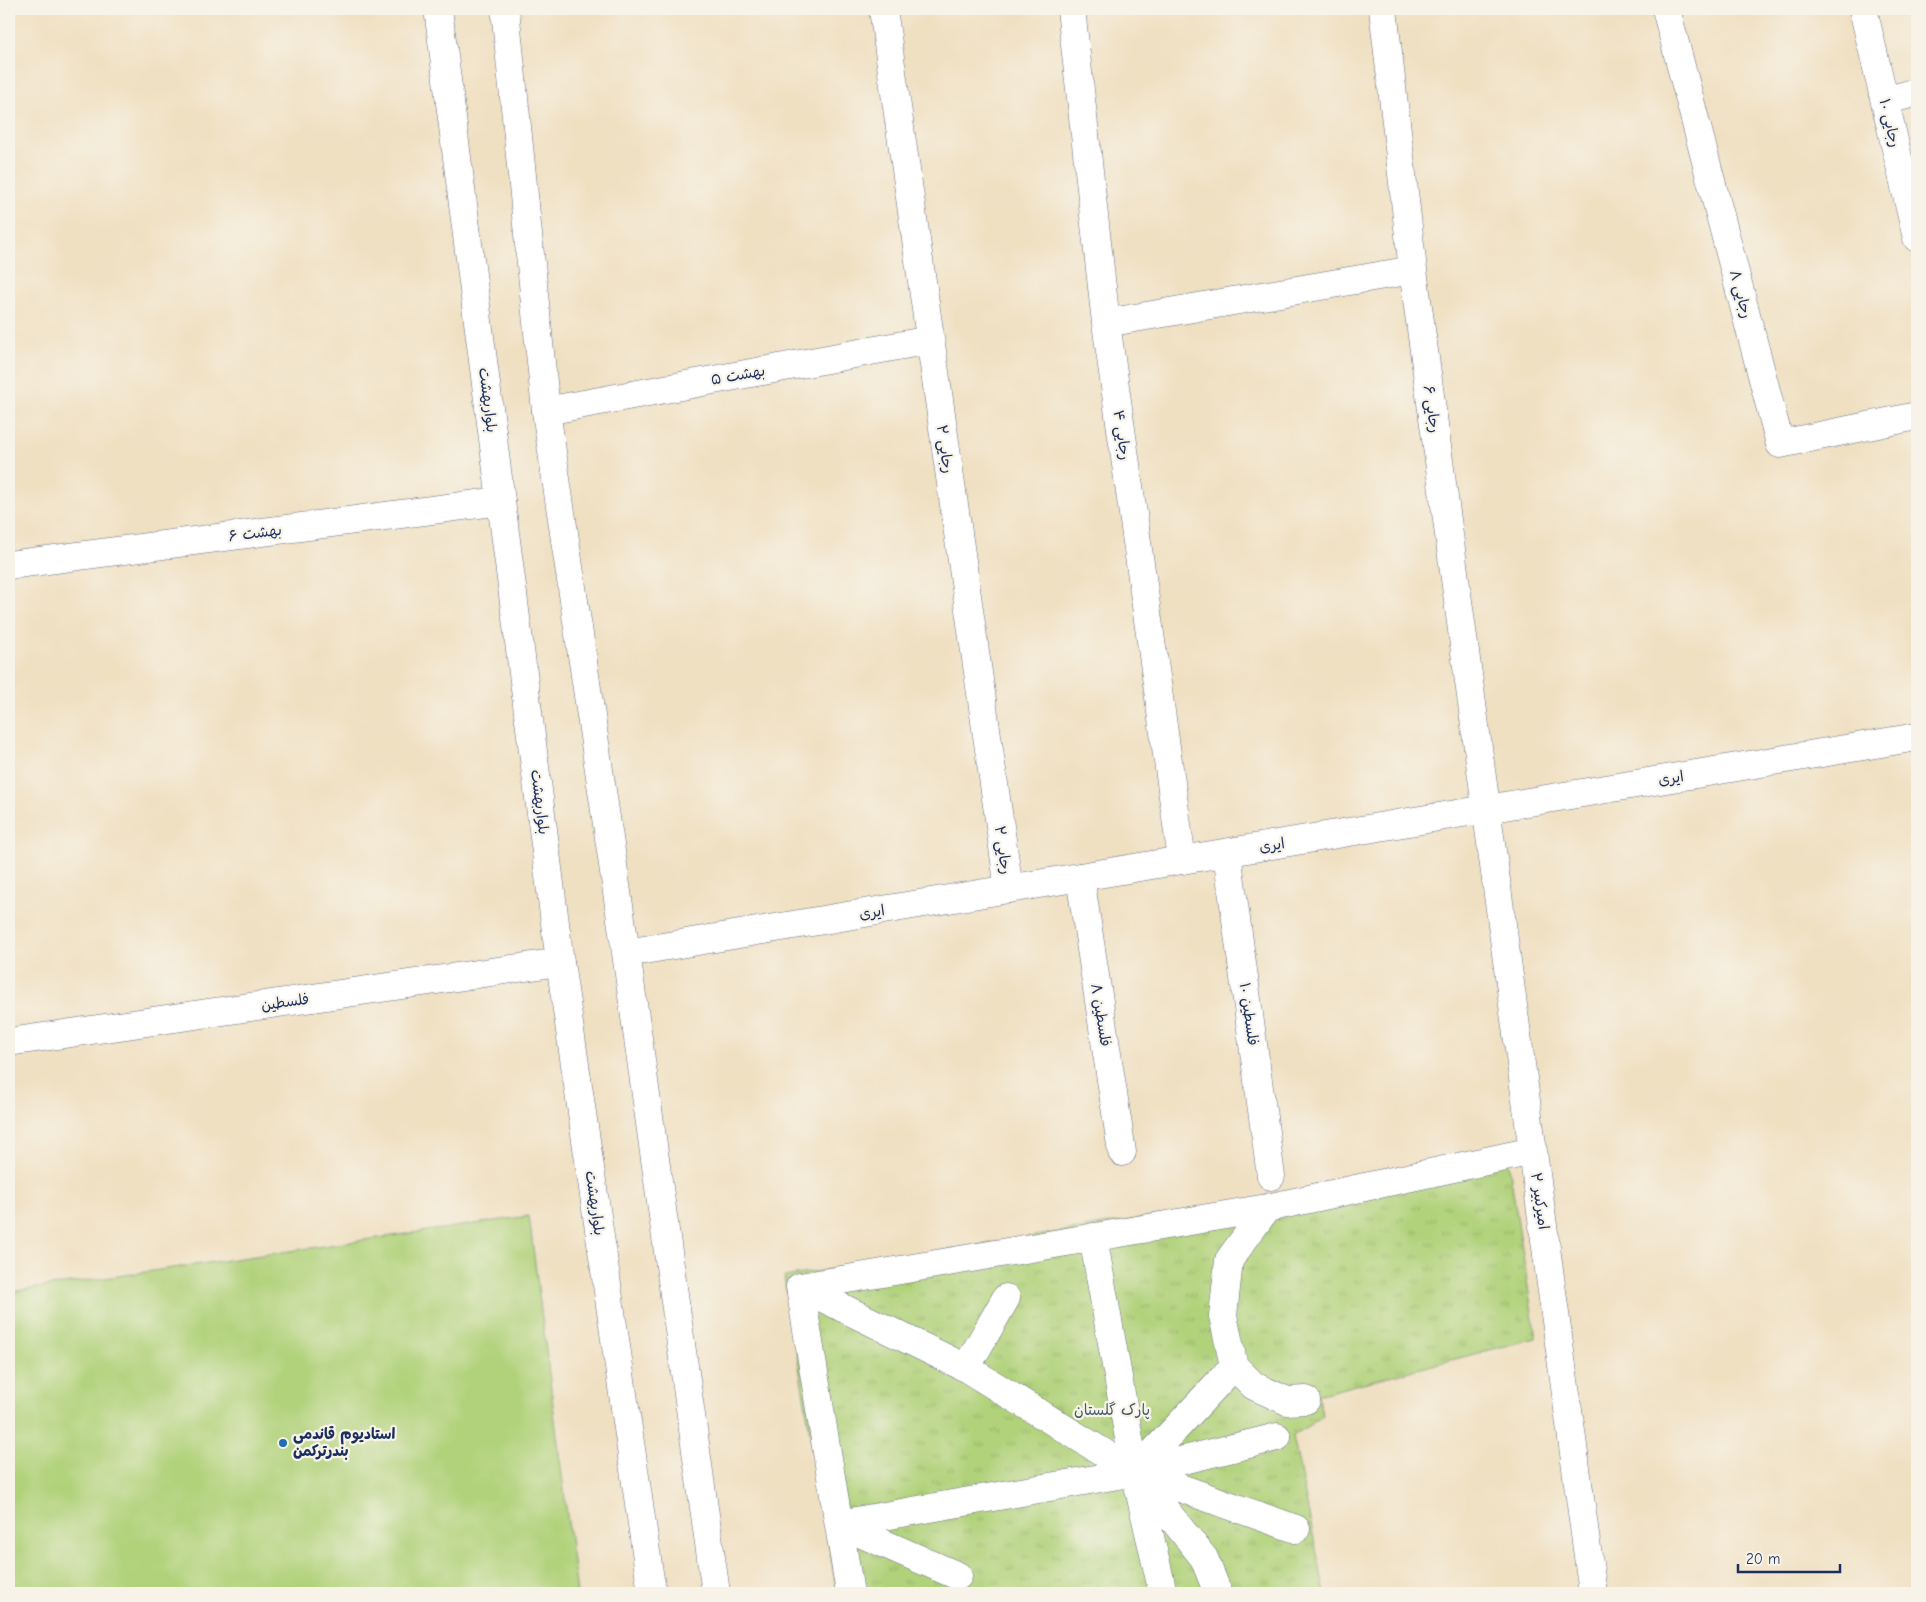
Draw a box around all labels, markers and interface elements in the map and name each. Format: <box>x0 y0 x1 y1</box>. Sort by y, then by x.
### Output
street label: رجایی ۱۰ <box>1875 97 1904 149</box>
street label: رجایی ۸ <box>1725 268 1756 320</box>
street label: بهشت ۵ <box>709 361 767 389</box>
street label: بلواربهشت <box>475 367 501 433</box>
street label: رجایی ۶ <box>1419 384 1444 434</box>
street label: رجایی ۴ <box>1109 409 1134 461</box>
street label: رجایی ۲ <box>932 423 957 475</box>
street label: بهشت ۶ <box>227 521 283 545</box>
street label: ایری <box>1657 767 1685 789</box>
street label: بلواربهشت <box>527 769 553 835</box>
street label: رجایی ۲ <box>990 824 1015 876</box>
street label: ایری <box>1258 834 1286 856</box>
street label: ایری <box>858 901 886 923</box>
street label: فلسطین ۱۰ <box>1236 981 1262 1047</box>
street label: فلسطین ۸ <box>1087 982 1115 1048</box>
street label: فلسطین <box>260 990 310 1014</box>
street label: بلواربهشت <box>582 1169 608 1237</box>
street label: امیرکبیر ۲ <box>1527 1171 1553 1231</box>
park label: پارک گلستان <box>1074 1401 1150 1420</box>
place label: استادیوم قاندمی بندرترکمن <box>293 1425 395 1460</box>
marker: استادیوم قاندمی بندرترکمن <box>277 1437 289 1449</box>
scale bar <box>1738 1542 1841 1574</box>
text: 20 m <box>1746 1550 1780 1568</box>

